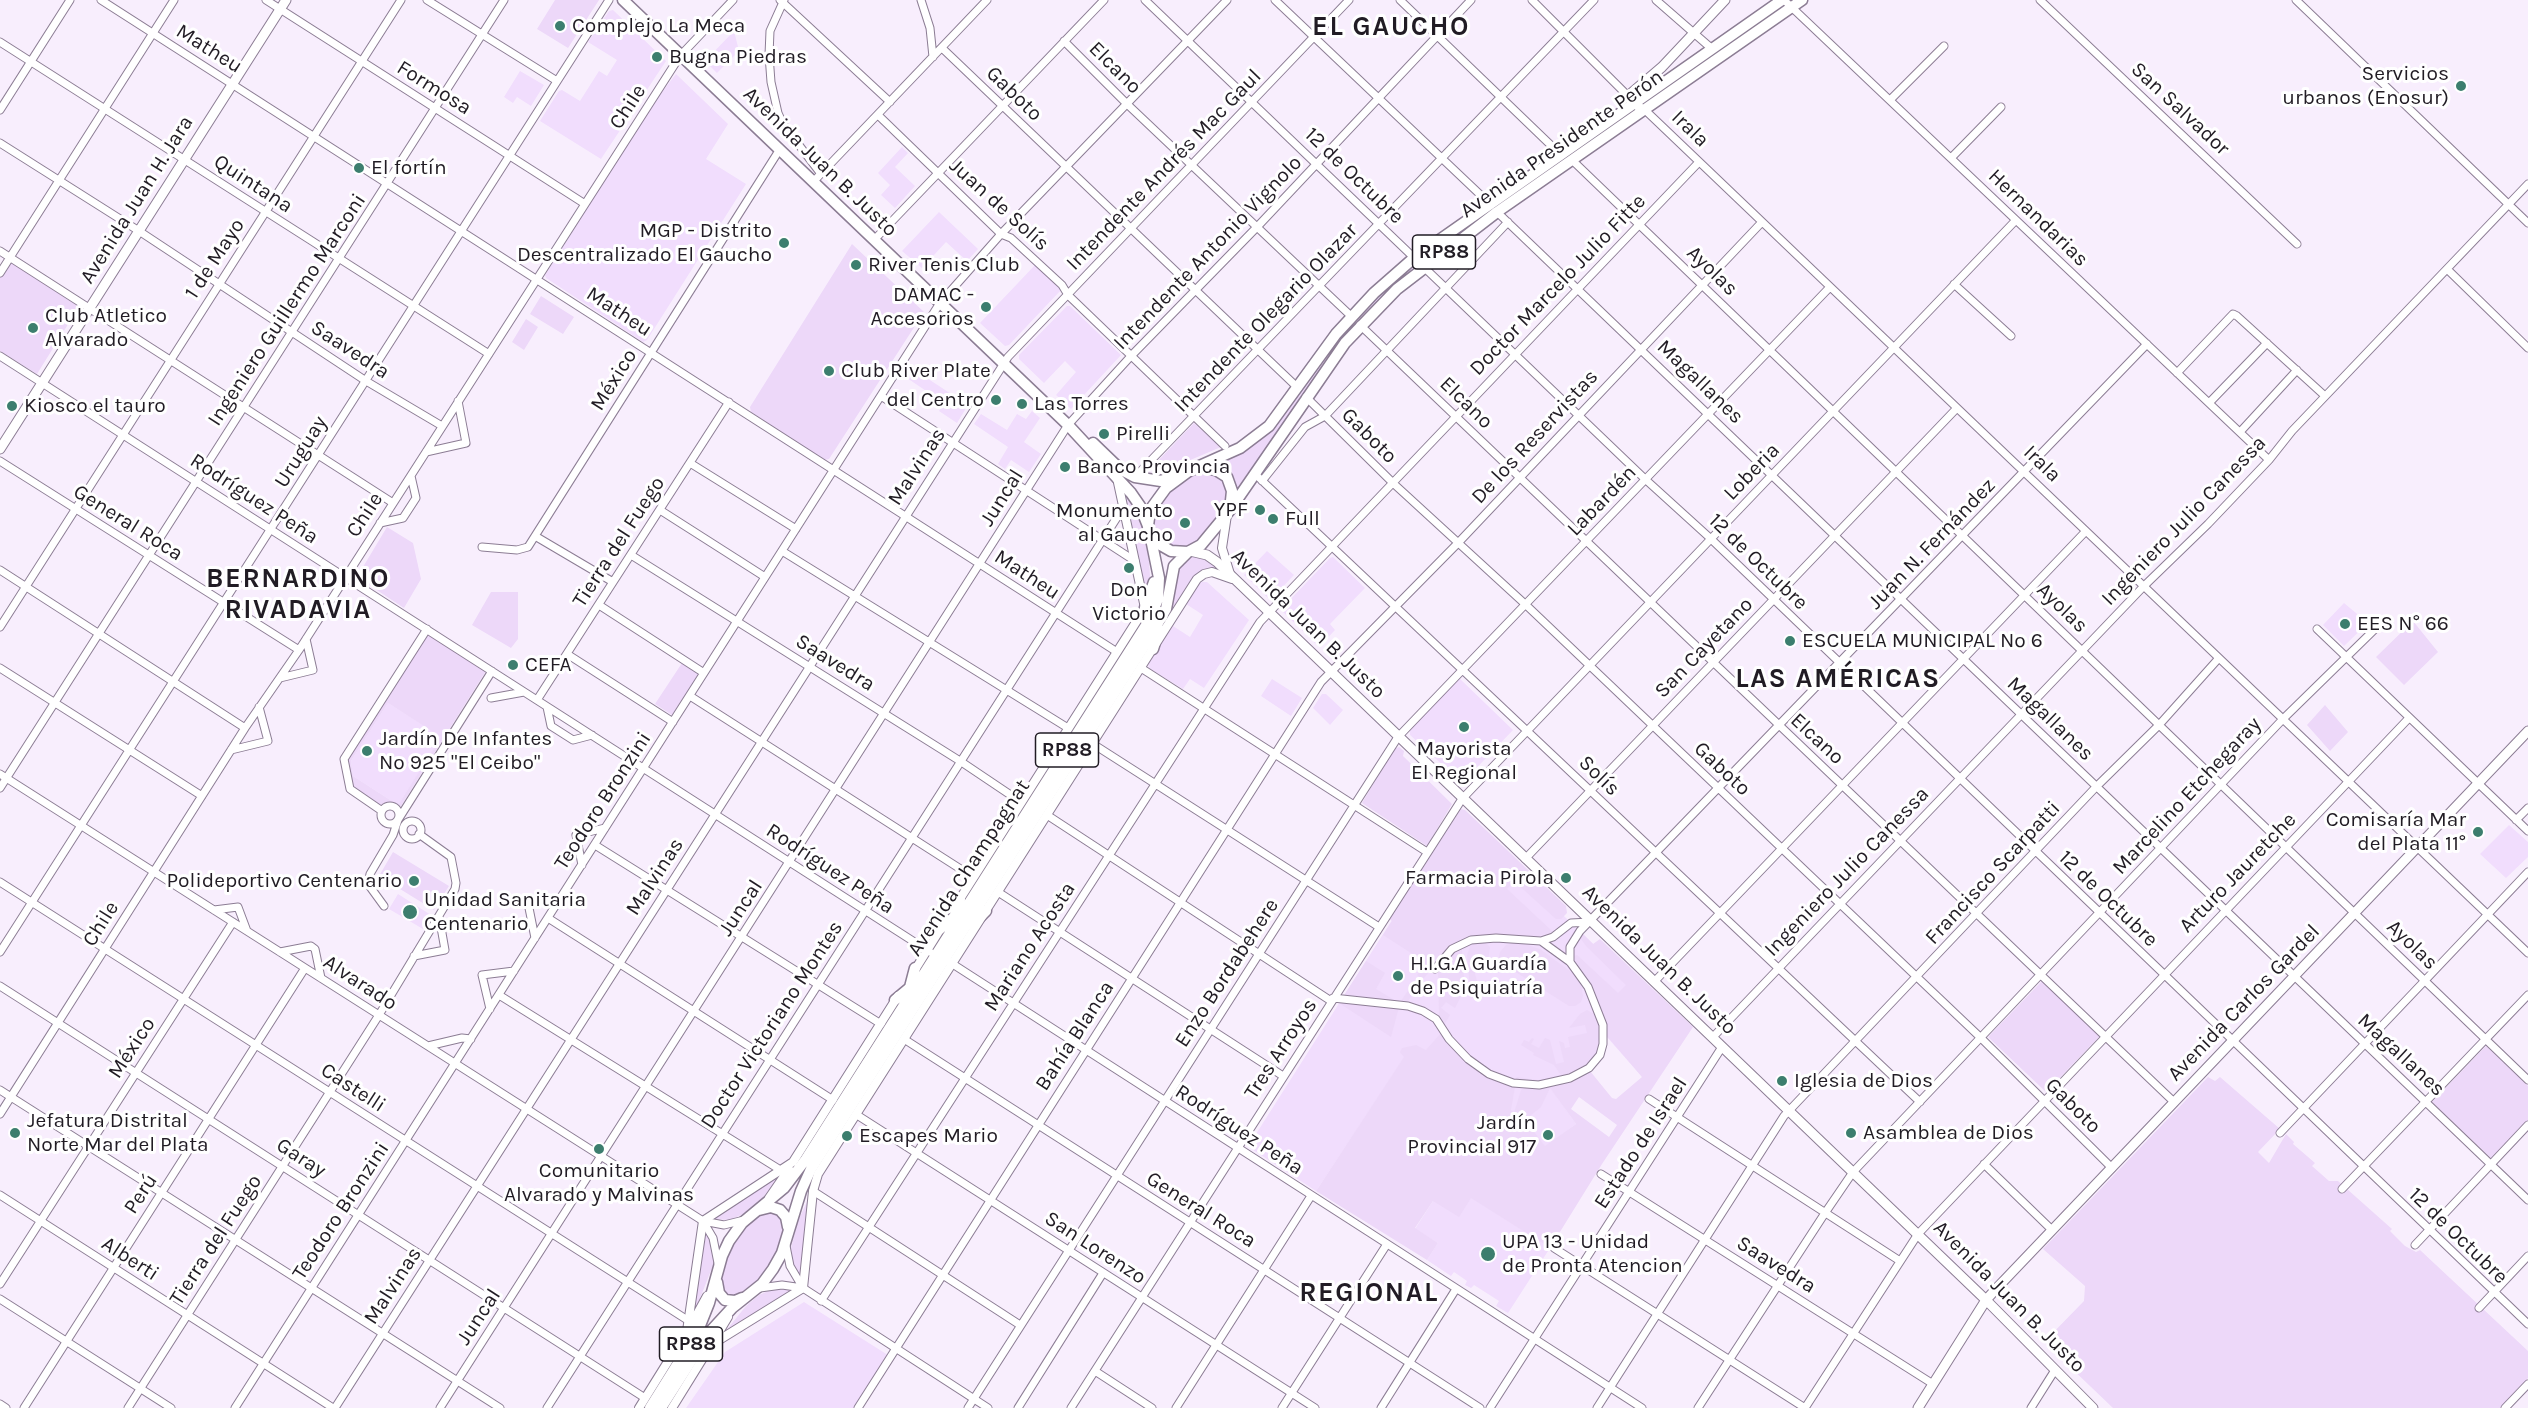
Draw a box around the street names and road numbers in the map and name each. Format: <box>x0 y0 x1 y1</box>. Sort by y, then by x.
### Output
street label: Matheu <box>171 19 247 79</box>
street label: Elcano <box>1083 36 1147 100</box>
street label: Formosa <box>392 55 476 121</box>
street label: San Salvador <box>2125 57 2235 161</box>
street label: Gaboto <box>981 61 1047 127</box>
street label: Intendente Andrés Mac Gaul <box>1061 64 1267 276</box>
street label: Avenida Presidente Perón <box>1456 64 1668 224</box>
street label: Chile <box>604 80 652 134</box>
street label: Avenida Juan B. Justo <box>738 82 902 242</box>
street label: Irala <box>1666 105 1714 153</box>
street label: Avenida Juan H. Jara <box>75 111 199 289</box>
street label: 12 de Octubre <box>1299 122 1409 230</box>
street label: Quintana <box>209 149 297 219</box>
street label: Intendente Antonio Vignolo <box>1108 151 1308 355</box>
street label: Juan de Solís <box>944 153 1054 257</box>
street label: Hernandarias <box>1983 164 2093 272</box>
street label: Ingeniero Guillermo Marconi <box>202 189 372 431</box>
street label: Doctor Marcelo Julio Fitte <box>1465 189 1651 381</box>
street label: 1 de Mayo <box>180 214 250 304</box>
street label: Intendente Olegario Olazar <box>1169 218 1363 418</box>
road number: RP88 <box>1412 235 1476 269</box>
street label: Ayolas <box>1681 241 1743 301</box>
street label: Matheu <box>581 281 657 343</box>
street label: Saavedra <box>306 315 394 385</box>
street label: Magallanes <box>1651 335 1749 429</box>
street label: México <box>585 345 643 415</box>
street label: De los Reservistas <box>1466 365 1604 509</box>
street label: Elcano <box>1434 372 1498 434</box>
street label: Gaboto <box>1336 403 1402 469</box>
street label: Uruguay <box>269 411 333 493</box>
street label: Malvinas <box>883 424 951 510</box>
street label: Ingeniero Julio Canessa <box>2096 431 2272 611</box>
street label: Loberia <box>1719 438 1785 506</box>
street label: Irala <box>2018 440 2066 488</box>
street label: Rodríguez Peña <box>185 448 323 550</box>
street label: Labardén <box>1562 460 1642 542</box>
street label: Juncal <box>975 465 1029 531</box>
street label: Tierra del Fuego <box>567 472 671 612</box>
street label: Juan N. Fernández <box>1863 473 2001 615</box>
street label: General Roca <box>69 479 187 567</box>
street label: Chile <box>341 488 389 542</box>
street label: 12 de Octubre <box>1703 508 1813 616</box>
street label: Matheu <box>989 544 1065 606</box>
street label: Avenida Juan B. Justo <box>1226 544 1390 704</box>
street label: Ayolas <box>2031 578 2093 638</box>
street label: San Cayetano <box>1650 592 1758 704</box>
street label: Saavedra <box>791 629 879 697</box>
street label: Magallanes <box>2001 672 2099 766</box>
street label: Elcano <box>1785 708 1849 770</box>
street label: Marcelino Etchegaray <box>2107 712 2267 880</box>
street label: Teodoro Bronzini <box>549 727 657 875</box>
road number: RP88 <box>1036 733 1098 767</box>
street label: Gaboto <box>1688 736 1756 802</box>
street label: Solís <box>1573 750 1625 802</box>
street label: Avenida Champagnat <box>902 775 1036 961</box>
street label: Ingeniero Julio Canessa <box>1759 782 1935 962</box>
street label: Francisco Scarpatti <box>1920 796 2066 950</box>
street label: Arturo Jauretche <box>2174 808 2302 938</box>
street label: Rodríguez Peña <box>761 818 899 920</box>
street label: Malvinas <box>621 834 689 920</box>
street label: 12 de Octubre <box>2053 845 2163 953</box>
street label: Juncal <box>714 875 768 941</box>
street label: Mariano Acosta <box>979 878 1081 1016</box>
street label: Avenida Juan B. Justo <box>1577 880 1741 1040</box>
street label: Enzo Bordabehere <box>1170 894 1284 1052</box>
street label: Chile <box>77 897 125 951</box>
street label: Ayolas <box>2381 915 2443 975</box>
street label: Doctor Victoriano Montes <box>695 916 849 1134</box>
street label: Avenida Carlos Gardel <box>2163 919 2325 1087</box>
street label: Alvarado <box>318 950 402 1016</box>
street label: Bahía Blanca <box>1030 976 1120 1096</box>
street label: Tres Arroyos <box>1239 994 1323 1104</box>
street label: Magallanes <box>2352 1008 2450 1102</box>
street label: México <box>103 1013 161 1083</box>
street label: Castelli <box>316 1058 390 1118</box>
street label: Estado de Israel <box>1589 1072 1693 1214</box>
street label: Gaboto <box>2040 1073 2106 1139</box>
street label: Rodríguez Peña <box>1170 1079 1308 1181</box>
street label: Garay <box>271 1133 331 1183</box>
street label: Teodoro Bronzini <box>287 1137 395 1285</box>
street label: General Roca <box>1142 1166 1260 1254</box>
street label: Perú <box>119 1169 163 1219</box>
street label: Tierra del Fuego <box>164 1170 268 1310</box>
street label: 12 de Octubre <box>2403 1182 2513 1290</box>
street label: San Lorenzo <box>1040 1206 1150 1290</box>
street label: Avenida Juan B. Justo <box>1928 1216 2090 1378</box>
street label: Alberti <box>97 1231 163 1287</box>
street label: Saavedra <box>1732 1231 1820 1299</box>
street label: Malvinas <box>359 1243 427 1329</box>
street label: Juncal <box>452 1284 506 1350</box>
road number: RP88 <box>660 1327 722 1361</box>

